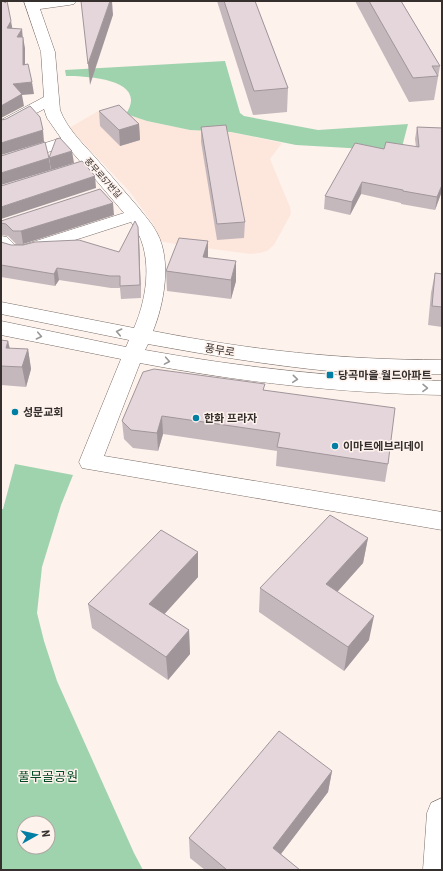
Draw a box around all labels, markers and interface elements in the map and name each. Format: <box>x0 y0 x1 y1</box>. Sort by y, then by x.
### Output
street label: 풍무로57번길 <box>82 156 124 200</box>
one-way arrow <box>116 328 122 337</box>
one-way arrow <box>36 331 42 339</box>
street label: 풍무로 <box>204 342 236 359</box>
one-way arrow <box>164 356 170 364</box>
place label: 당곡마을 월드아파트 <box>338 369 432 382</box>
marker: 당곡마을 월드아파트 <box>325 370 335 380</box>
one-way arrow <box>292 375 298 384</box>
one-way arrow <box>422 384 428 392</box>
place label: 성문교회 <box>23 406 63 419</box>
marker: 성문교회 <box>10 407 20 417</box>
place label: 한화 프라자 <box>204 412 257 425</box>
marker: 한화 프라자 <box>191 413 201 423</box>
place label: 이마트에브리데이 <box>343 440 424 453</box>
marker: 이마트에브리데이 <box>330 441 340 451</box>
park label: 풀무골공원 <box>18 769 78 784</box>
north arrow <box>16 815 56 855</box>
text: N <box>39 829 52 838</box>

